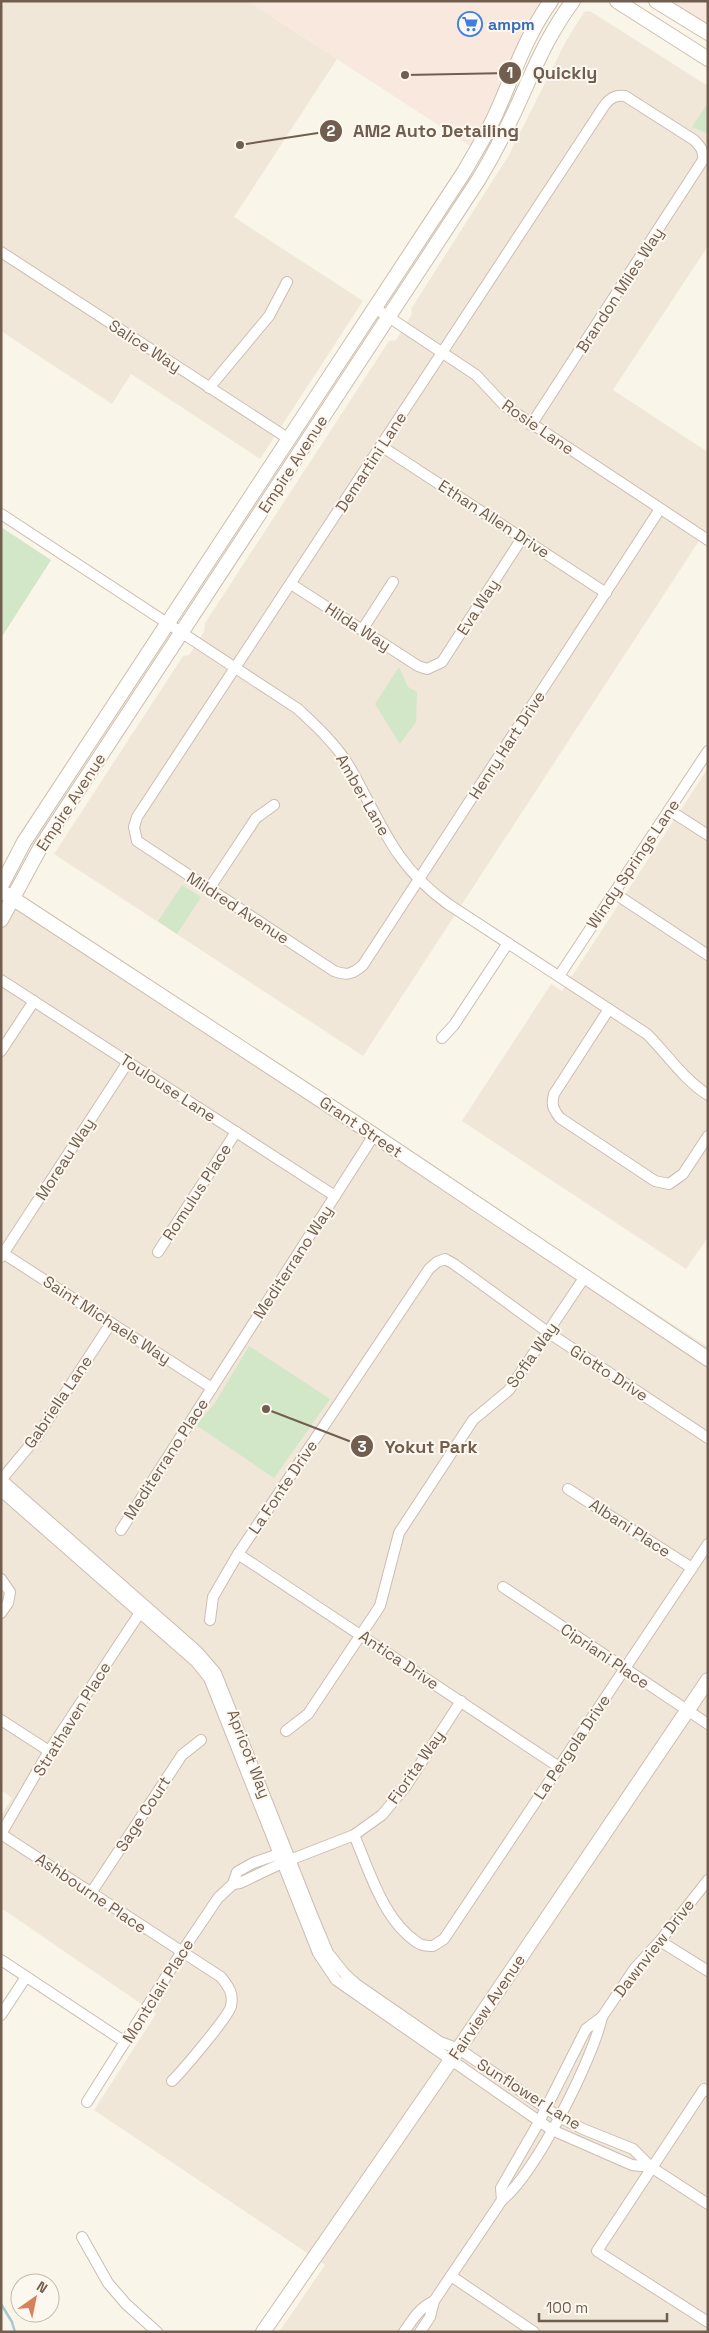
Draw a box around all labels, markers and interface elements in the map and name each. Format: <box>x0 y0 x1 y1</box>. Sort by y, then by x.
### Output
supermarket icon: ampm <box>457 11 483 37</box>
place label: ampm <box>488 14 535 35</box>
callout: Quickly <box>498 56 607 89</box>
text: Quickly <box>533 61 597 84</box>
text: 1 <box>507 63 513 82</box>
callout: AM2 Auto Detailing <box>318 114 530 147</box>
text: AM2 Auto Detailing <box>353 119 519 142</box>
text: 2 <box>327 121 336 140</box>
street label: Brandon Miles Way <box>572 223 668 357</box>
street label: Salice Way <box>105 315 185 377</box>
street label: Rosie Lane <box>498 395 578 459</box>
street label: Demartini Lane <box>331 408 411 516</box>
street label: Empire Avenue <box>254 411 332 517</box>
street label: Ethan Allen Drive <box>434 475 554 563</box>
street label: Eva Way <box>452 575 504 639</box>
street label: Hilda Way <box>321 598 395 656</box>
street label: Henry Hart Drive <box>464 687 550 803</box>
street label: Empire Avenue <box>32 749 110 855</box>
street label: Amber Lane <box>331 750 395 840</box>
street label: Windy Springs Lane <box>582 795 684 933</box>
street label: Mildred Avenue <box>183 867 293 949</box>
street label: Toulouse Lane <box>116 1049 220 1127</box>
street label: Grant Street <box>316 1092 406 1162</box>
street label: Moreau Way <box>30 1114 100 1204</box>
street label: Romulus Place <box>158 1140 236 1244</box>
street label: Mediterrano Way <box>248 1201 338 1323</box>
street label: Saint Michaels Way <box>39 1271 175 1369</box>
street label: Sofia Way <box>502 1318 562 1392</box>
street label: Giotto Drive <box>566 1340 652 1406</box>
street label: Gabriella Lane <box>19 1351 97 1453</box>
street label: Mediterrano Place <box>119 1394 213 1524</box>
callout: Yokut Park <box>350 1430 488 1463</box>
text: Yokut Park <box>384 1435 478 1458</box>
street label: La Fonte Drive <box>244 1436 322 1538</box>
text: 3 <box>357 1437 367 1456</box>
street label: Albani Place <box>585 1494 675 1562</box>
street label: Cipriani Place <box>556 1618 654 1694</box>
street label: Antica Drive <box>355 1626 443 1694</box>
street label: Strathaven Place <box>28 1658 116 1780</box>
street label: La Pergola Drive <box>529 1690 615 1804</box>
street label: Apricot Way <box>222 1707 276 1801</box>
street label: Fiorita Way <box>383 1726 449 1808</box>
street label: Sage Court <box>111 1772 175 1856</box>
street label: Ashbourne Place <box>32 1848 150 1938</box>
street label: Dawnview Drive <box>609 1895 699 2001</box>
street label: Montclair Place <box>118 1935 198 2047</box>
street label: Fairview Avenue <box>444 1950 530 2064</box>
street label: Sunflower Lane <box>473 2054 585 2134</box>
north arrow <box>10 2273 60 2323</box>
text: N <box>33 2277 51 2297</box>
scale bar <box>539 2290 666 2322</box>
text: 100 m <box>546 2298 588 2317</box>

